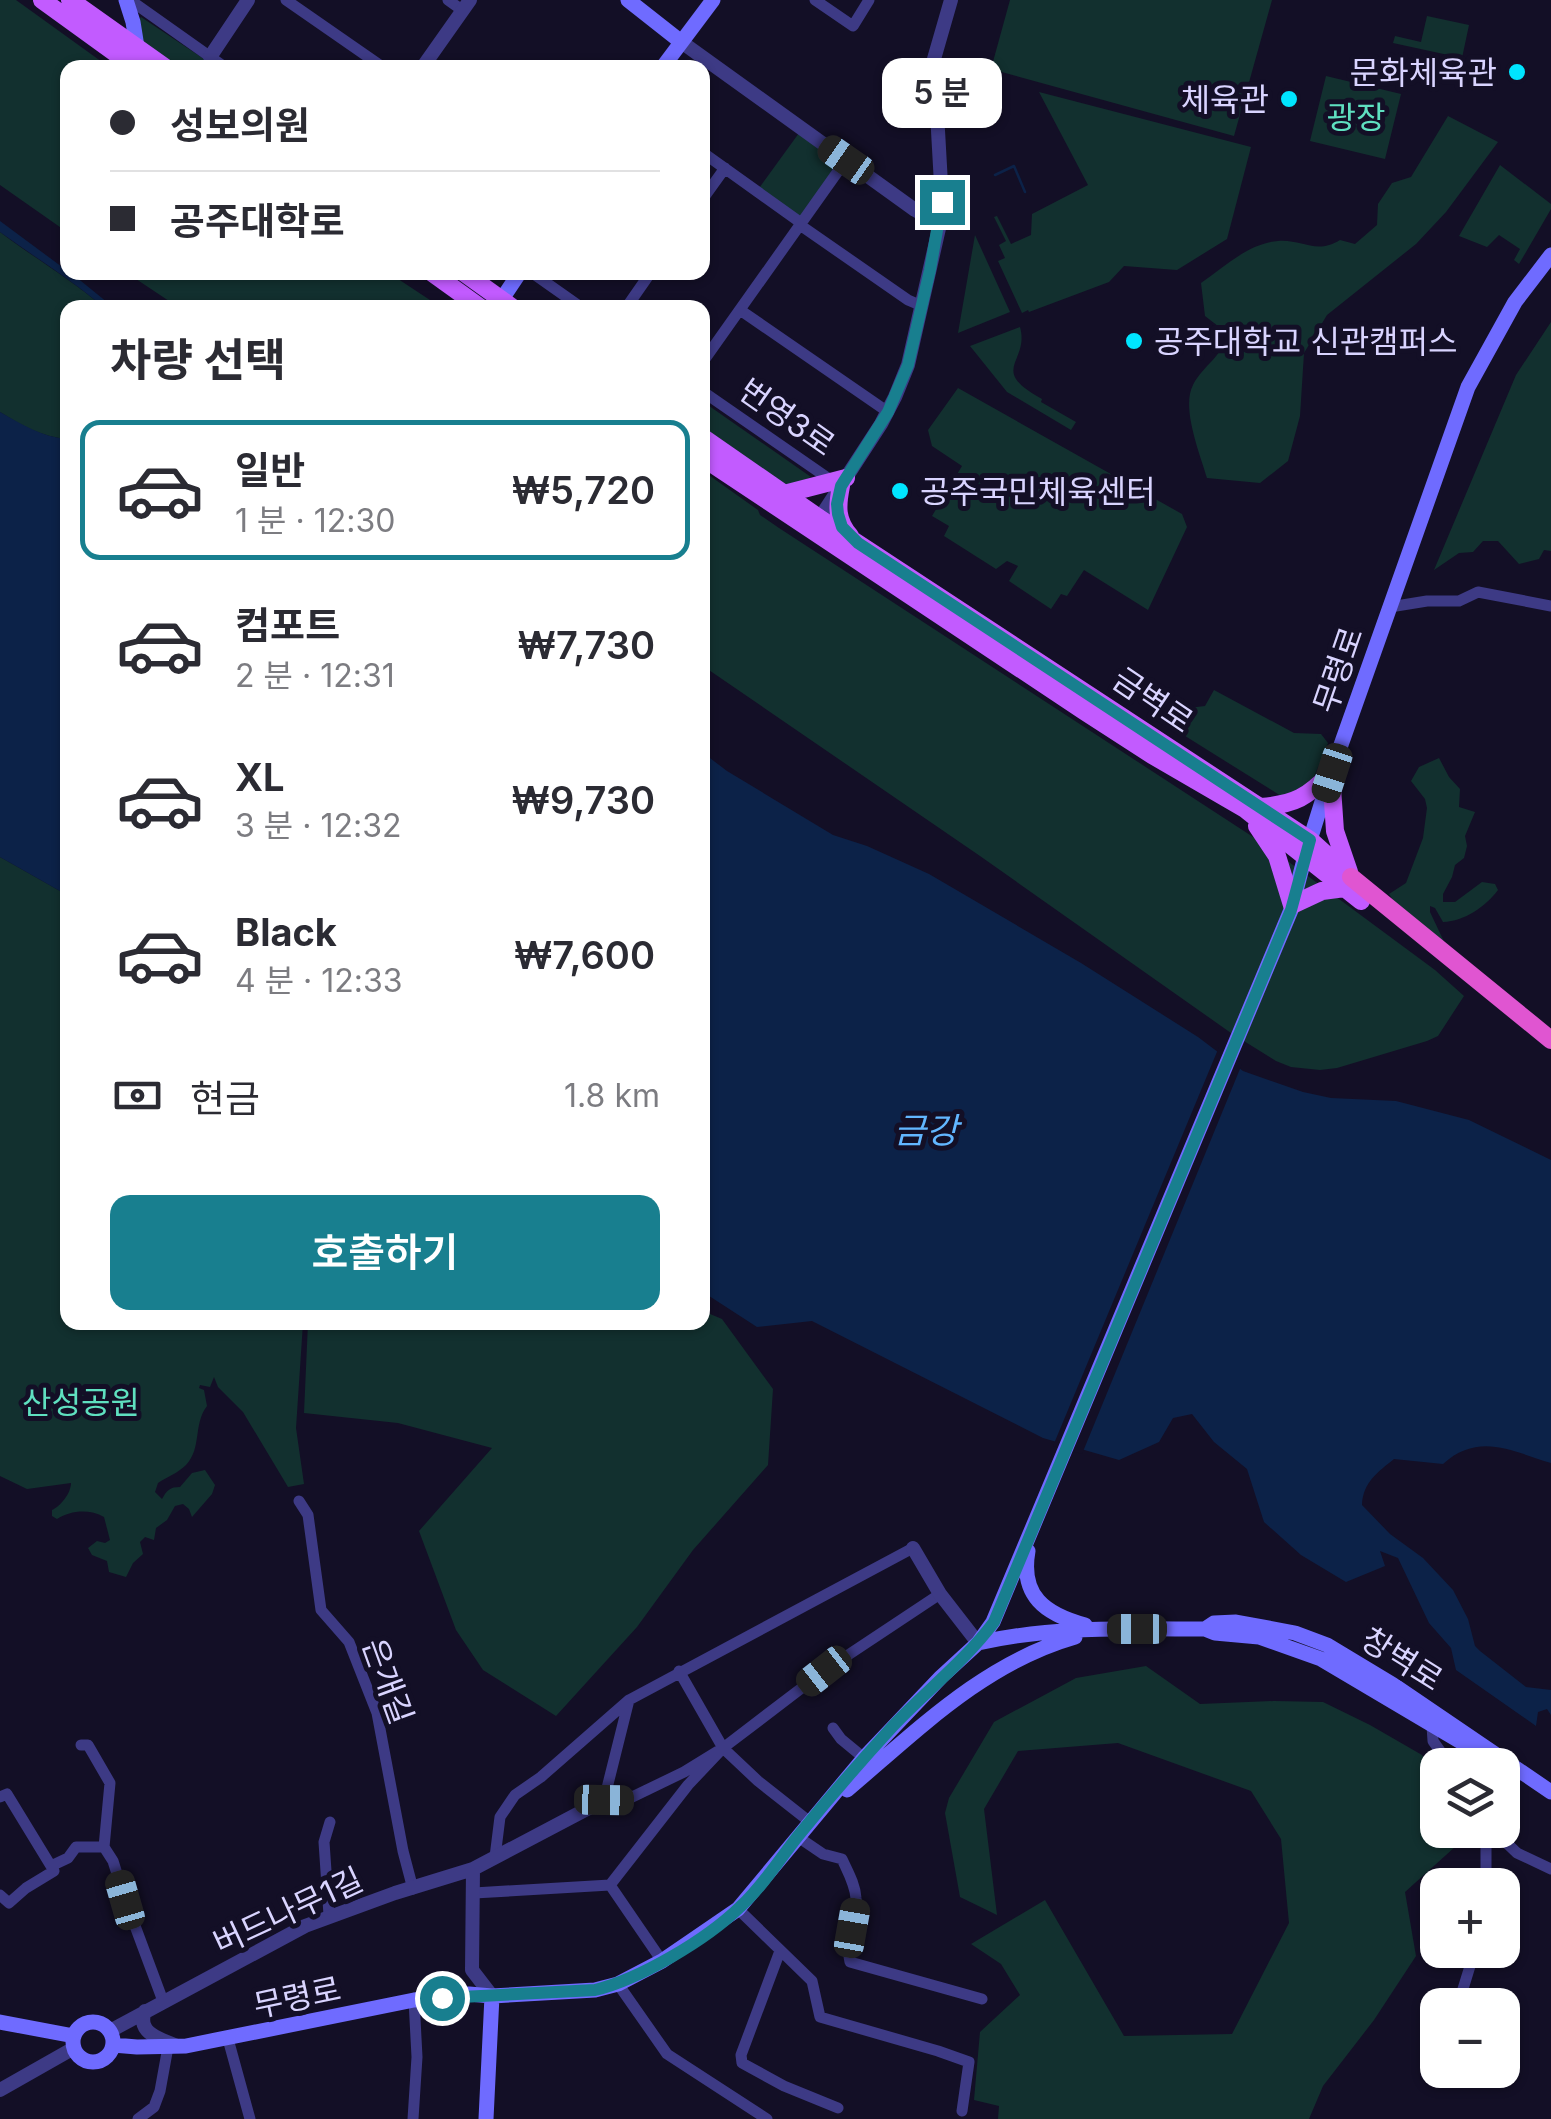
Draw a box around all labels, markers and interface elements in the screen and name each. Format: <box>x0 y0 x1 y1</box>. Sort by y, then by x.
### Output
place label: 문화체육관 <box>1350 53 1497 92</box>
callout: 5 분 <box>882 57 1002 127</box>
marker: 문화체육관 <box>1506 61 1528 83</box>
text: 5 분 <box>913 73 971 112</box>
place label: 체육관 <box>1181 80 1269 119</box>
marker: 체육관 <box>1278 88 1300 110</box>
park label: 광장 <box>1327 98 1385 137</box>
text: 성보의원 <box>170 102 310 148</box>
car <box>813 131 879 189</box>
route end <box>920 180 965 225</box>
text: 공주대학로 <box>170 198 345 244</box>
place label: 공주대학교 신관캠퍼스 <box>1154 322 1457 361</box>
marker: 공주대학교 신관캠퍼스 <box>1123 330 1145 352</box>
text: 차량 선택 <box>110 332 286 387</box>
street label: 번영3로 <box>732 370 842 464</box>
icon: car <box>115 445 205 535</box>
text: 일반 <box>235 447 305 493</box>
text: ₩5,720 <box>512 467 655 513</box>
place label: 공주국민체육센터 <box>920 472 1156 511</box>
marker: 공주국민체육센터 <box>889 480 911 502</box>
text: 1 분 · 12:30 <box>235 501 395 540</box>
icon: car <box>115 600 205 690</box>
text: 컴포트 <box>235 602 340 648</box>
text: ₩7,730 <box>518 622 655 668</box>
street label: 무령로 <box>1305 622 1371 718</box>
text: 2 분 · 12:31 <box>235 656 395 695</box>
street label: 금벽로 <box>1105 659 1201 741</box>
car <box>1308 740 1356 806</box>
text: XL <box>235 754 285 800</box>
icon: car <box>115 755 205 845</box>
text: ₩9,730 <box>512 777 655 823</box>
text: 3 분 · 12:32 <box>235 806 401 845</box>
text: Black <box>235 909 337 955</box>
icon: car <box>115 910 205 1000</box>
text: ₩7,600 <box>514 932 655 978</box>
text: 4 분 · 12:33 <box>235 961 403 1000</box>
icon: cash <box>110 1068 165 1123</box>
text: 현금 <box>190 1075 260 1121</box>
text: 1.8 km <box>564 1076 660 1115</box>
water label: 금강 <box>894 1109 963 1151</box>
button: 호출하기 <box>110 1195 660 1310</box>
park label: 산성공원 <box>22 1383 140 1422</box>
car <box>1107 1614 1167 1644</box>
street label: 창벽로 <box>1354 1619 1450 1699</box>
street label: 은개길 <box>355 1633 421 1729</box>
car <box>791 1641 857 1701</box>
map controls <box>1420 1748 1520 2088</box>
button: layers <box>1420 1748 1520 1848</box>
car <box>574 1784 634 1816</box>
street label: 버드나무1길 <box>207 1859 369 1963</box>
car <box>102 1867 148 1933</box>
button: + <box>1420 1868 1520 1968</box>
car <box>832 1896 872 1960</box>
street label: 무령로 <box>250 1969 344 2025</box>
route start <box>420 1976 465 2021</box>
button: − <box>1420 1988 1520 2088</box>

